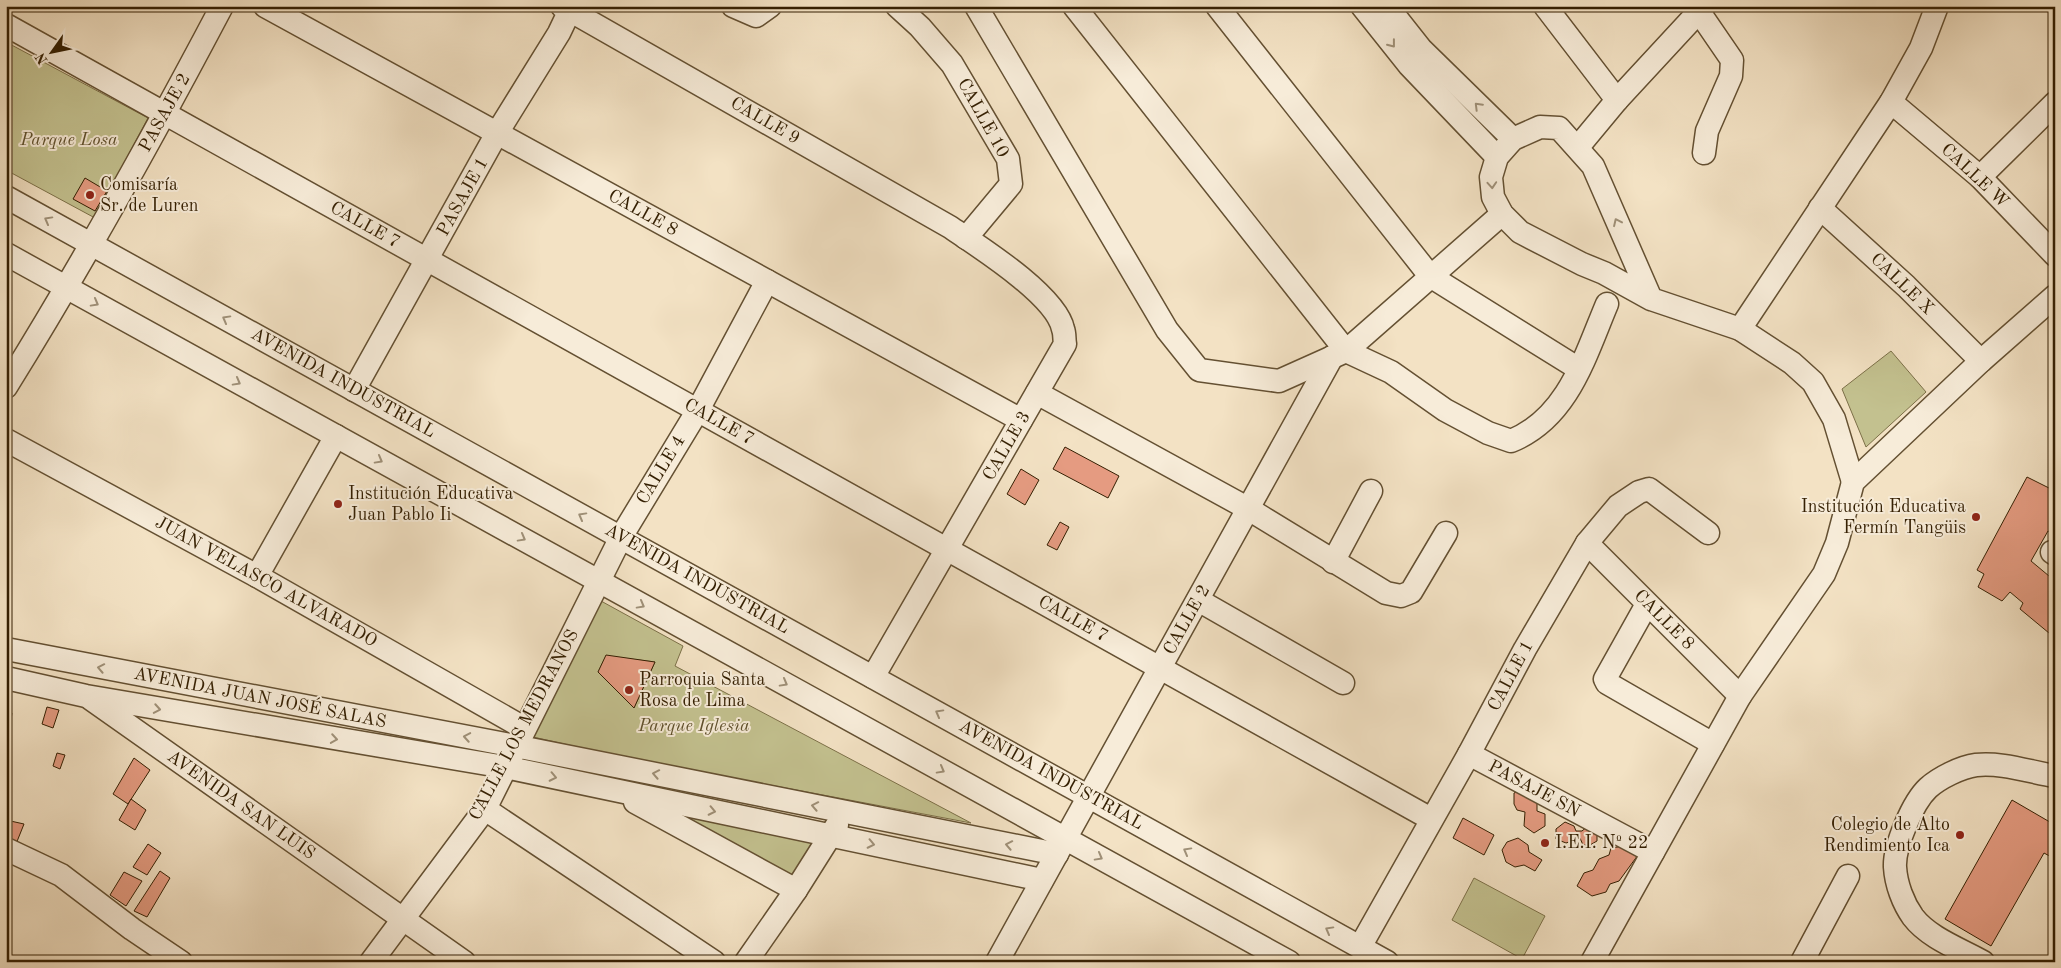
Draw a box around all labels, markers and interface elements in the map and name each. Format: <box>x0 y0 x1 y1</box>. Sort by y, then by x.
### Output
north arrow <box>28 28 78 78</box>
one-way arrow <box>1387 39 1396 48</box>
text: N <box>33 50 51 67</box>
street label: PASAJE 2 <box>136 71 194 155</box>
street label: CALLE 10 <box>954 75 1012 161</box>
street label: CALLE 9 <box>727 94 803 148</box>
one-way arrow <box>1474 103 1483 112</box>
park label: Parque Losa <box>19 131 118 149</box>
street label: CALLE W <box>1938 140 2012 212</box>
street label: PASAJE 1 <box>434 155 492 239</box>
place label: Comisaría Sr. de Luren <box>100 176 199 215</box>
one-way arrow <box>1486 182 1497 190</box>
street label: CALLE 8 <box>605 186 681 240</box>
marker: Comisaría Sr. de Luren <box>84 189 96 201</box>
street label: CALLE 7 <box>327 198 403 252</box>
one-way arrow <box>45 217 54 227</box>
one-way arrow <box>1613 218 1623 227</box>
street label: CALLE X <box>1867 250 1937 319</box>
one-way arrow <box>90 297 99 307</box>
one-way arrow <box>222 315 231 325</box>
street label: AVENIDA INDUSTRIAL <box>248 325 438 441</box>
one-way arrow <box>232 375 241 385</box>
street label: CALLE 7 <box>681 395 757 449</box>
street label: CALLE 3 <box>980 408 1034 484</box>
street label: CALLE 4 <box>633 432 689 508</box>
one-way arrow <box>374 454 383 464</box>
place label: Institución Educativa Juan Pablo Ii <box>348 485 513 524</box>
marker: Institución Educativa Juan Pablo Ii <box>332 498 344 510</box>
place label: Institución Educativa Fermín Tangüis <box>1801 498 1966 537</box>
marker: Institución Educativa Fermín Tangüis <box>1970 511 1982 523</box>
one-way arrow <box>579 512 588 522</box>
street label: JUAN VELASCO ALVARADO <box>152 513 380 651</box>
street label: AVENIDA INDUSTRIAL <box>602 521 792 637</box>
one-way arrow <box>516 532 525 542</box>
street label: CALLE 2 <box>1160 582 1214 658</box>
street label: CALLE 8 <box>1630 586 1698 654</box>
street label: CALLE 7 <box>1035 592 1111 646</box>
one-way arrow <box>636 598 645 608</box>
street label: CALLE LOS MEDRANOS <box>466 627 582 823</box>
street label: CALLE 1 <box>1485 638 1537 714</box>
street label: AVENIDA JUAN JOSÉ SALAS <box>132 661 389 731</box>
one-way arrow <box>97 663 105 674</box>
place label: Parroquia Santa Rosa de Lima <box>639 671 766 710</box>
one-way arrow <box>778 677 787 687</box>
marker: Parroquia Santa Rosa de Lima <box>623 684 635 696</box>
one-way arrow <box>153 703 161 713</box>
one-way arrow <box>935 710 944 720</box>
park label: Parque Iglesia <box>637 717 750 735</box>
street label: AVENIDA INDUSTRIAL <box>956 717 1146 833</box>
one-way arrow <box>463 732 472 743</box>
one-way arrow <box>330 734 339 744</box>
street label: AVENIDA SAN LUIS <box>164 747 318 863</box>
street label: PASAJE SN <box>1485 757 1583 821</box>
one-way arrow <box>936 764 945 774</box>
one-way arrow <box>651 769 660 779</box>
one-way arrow <box>549 771 558 782</box>
one-way arrow <box>811 801 820 811</box>
one-way arrow <box>708 805 717 815</box>
place label: Colegio de Alto Rendimiento Ica <box>1824 816 1950 855</box>
marker: Colegio de Alto Rendimiento Ica <box>1954 829 1966 841</box>
place label: I.E.I. Nº 22 <box>1555 834 1648 852</box>
marker: I.E.I. Nº 22 <box>1539 837 1551 849</box>
one-way arrow <box>867 838 876 849</box>
one-way arrow <box>1004 840 1013 850</box>
one-way arrow <box>1184 847 1193 857</box>
one-way arrow <box>1094 851 1103 861</box>
one-way arrow <box>1326 926 1335 936</box>

